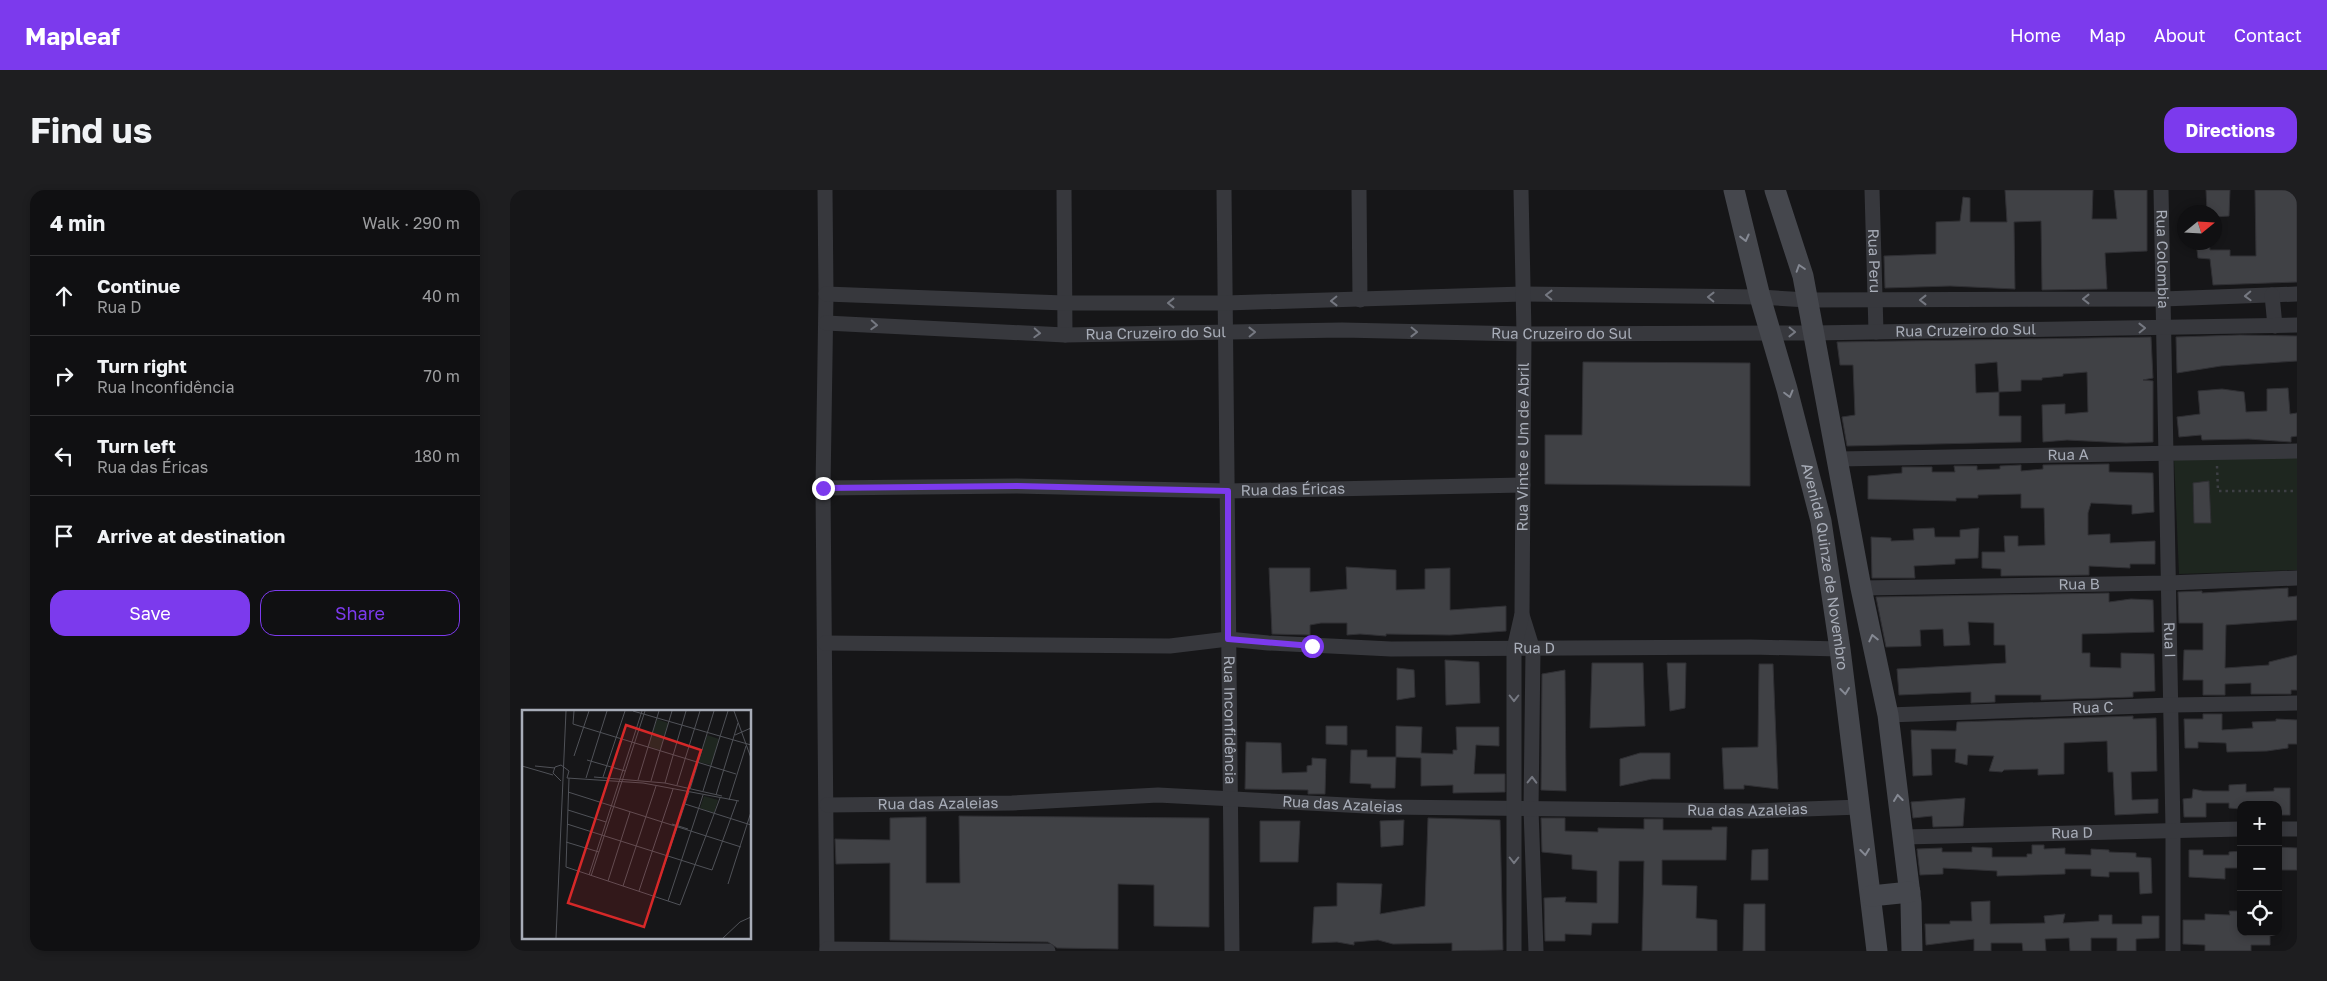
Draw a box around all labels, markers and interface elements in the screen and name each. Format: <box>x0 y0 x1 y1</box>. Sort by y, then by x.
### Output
text: Mapleaf <box>25 21 120 50</box>
text: Home <box>2010 24 2061 46</box>
text: Map <box>2089 24 2126 46</box>
text: About <box>2154 24 2206 46</box>
text: Contact <box>2234 24 2302 46</box>
button: Directions <box>2164 107 2297 153</box>
text: Find us <box>30 109 152 151</box>
north arrow <box>2177 205 2222 250</box>
street label: Rua Colombia <box>2153 209 2173 309</box>
text: 4 min <box>50 210 105 236</box>
text: Walk · 290 m <box>362 213 460 233</box>
street label: Rua Peru <box>1865 228 1885 293</box>
one-way arrow <box>1739 233 1750 242</box>
one-way arrow <box>1796 264 1806 273</box>
text: Continue <box>97 274 180 297</box>
icon: ahead <box>50 282 78 310</box>
text: 40 m <box>422 286 460 306</box>
one-way arrow <box>1545 290 1552 300</box>
one-way arrow <box>2244 290 2252 301</box>
one-way arrow <box>1707 292 1715 302</box>
one-way arrow <box>2082 294 2090 304</box>
one-way arrow <box>1919 295 1927 305</box>
one-way arrow <box>1330 296 1338 306</box>
text: Rua D <box>97 297 141 317</box>
one-way arrow <box>1167 298 1175 308</box>
street label: Rua Cruzeiro do Sul <box>1895 319 2036 340</box>
one-way arrow <box>871 320 879 331</box>
street label: Rua Cruzeiro do Sul <box>1085 322 1226 343</box>
street label: Rua Cruzeiro do Sul <box>1491 323 1632 342</box>
one-way arrow <box>2139 323 2147 333</box>
one-way arrow <box>1248 327 1256 337</box>
one-way arrow <box>1410 327 1418 337</box>
one-way arrow <box>1789 327 1797 338</box>
one-way arrow <box>1033 328 1041 339</box>
text: Turn right <box>97 354 187 377</box>
icon: right <box>50 362 78 390</box>
street label: Rua Vinte e Um de Abril <box>1513 362 1532 531</box>
text: 70 m <box>423 366 460 386</box>
text: Rua Inconfidência <box>97 377 234 397</box>
one-way arrow <box>1783 389 1793 397</box>
text: Turn left <box>97 434 176 457</box>
icon: left <box>50 442 78 470</box>
street label: Rua A <box>2047 445 2089 463</box>
text: 180 m <box>414 446 460 466</box>
text: Rua das Éricas <box>97 457 208 477</box>
street label: Avenida Quinze de Novembro <box>1798 461 1853 671</box>
route end <box>812 477 835 500</box>
street label: Rua das Éricas <box>1241 479 1345 499</box>
icon: arrive <box>50 522 78 550</box>
text: Arrive at destination <box>97 524 285 547</box>
street label: Rua B <box>2058 574 2100 593</box>
button: Save <box>50 590 250 636</box>
button: Share <box>260 590 460 636</box>
street label: Rua I <box>2161 622 2180 658</box>
one-way arrow <box>1868 633 1879 642</box>
route start <box>1301 635 1324 658</box>
street label: Rua D <box>1513 638 1555 656</box>
street label: Rua Inconfidência <box>1221 655 1240 785</box>
one-way arrow <box>1839 687 1850 695</box>
one-way arrow <box>1509 694 1519 702</box>
street label: Rua C <box>2072 697 2114 716</box>
inset map <box>522 710 751 938</box>
one-way arrow <box>1527 776 1537 784</box>
street label: Rua das Azaleias <box>1282 792 1403 815</box>
street label: Rua das Azaleias <box>877 793 999 812</box>
one-way arrow <box>1893 794 1904 802</box>
street label: Rua das Azaleias <box>1687 799 1808 819</box>
map controls <box>2237 801 2282 936</box>
button: + <box>2237 801 2282 846</box>
street label: Rua D <box>2051 823 2093 841</box>
button: − <box>2237 846 2282 891</box>
one-way arrow <box>1859 848 1870 856</box>
one-way arrow <box>1509 857 1519 865</box>
button: locate <box>2237 891 2282 936</box>

